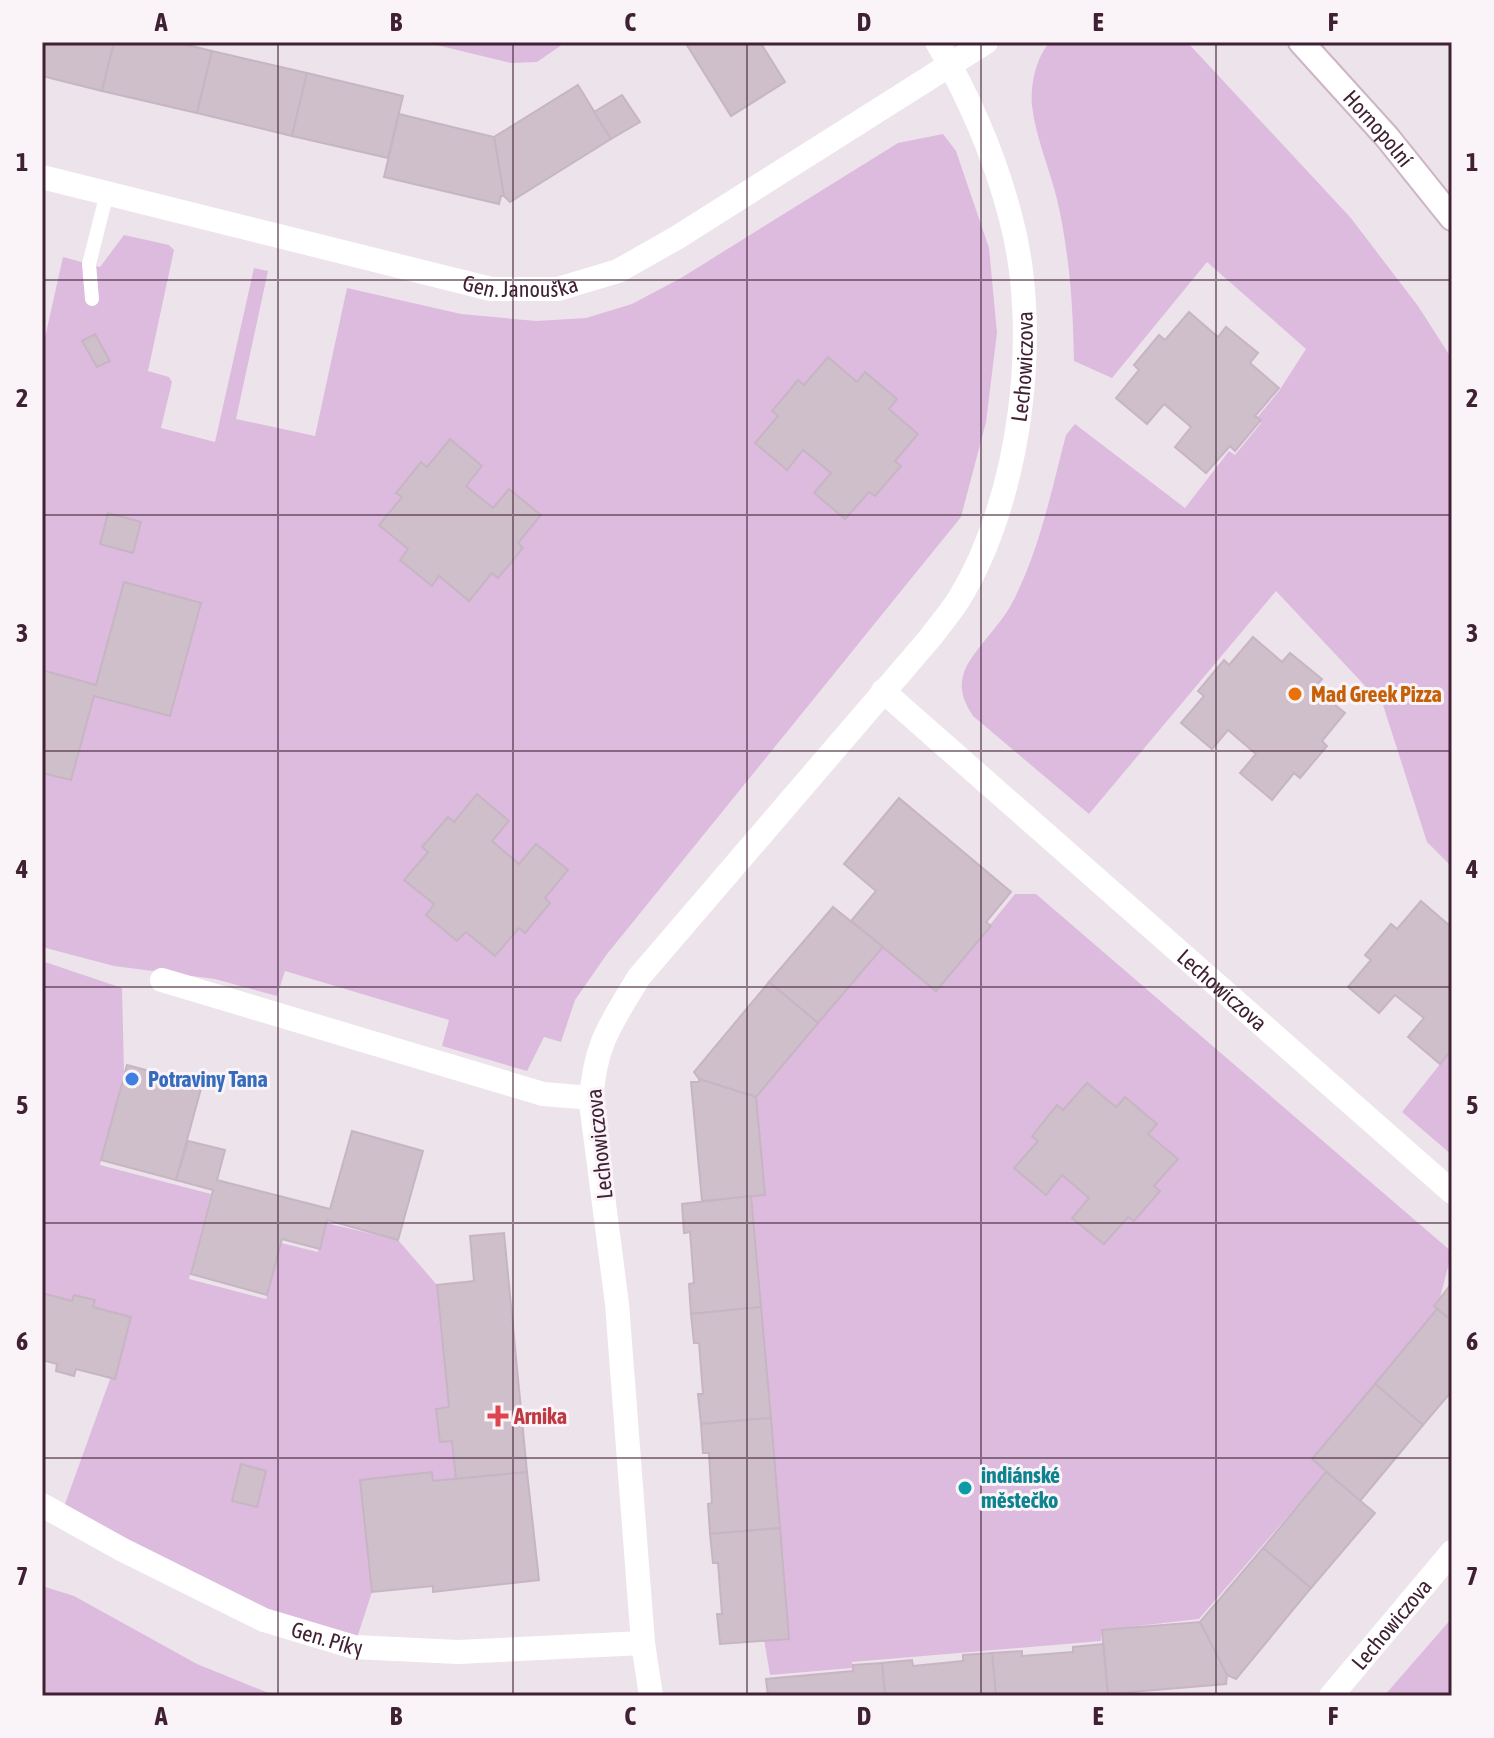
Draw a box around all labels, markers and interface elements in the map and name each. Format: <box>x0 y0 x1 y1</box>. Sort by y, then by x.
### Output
text: A <box>154 7 168 37</box>
text: B <box>390 7 403 37</box>
text: C <box>624 7 636 37</box>
text: D <box>857 7 871 37</box>
text: E <box>1092 7 1104 37</box>
text: F <box>1328 7 1339 37</box>
street label: Hornopolní <box>1338 85 1419 172</box>
text: 1 <box>16 147 28 177</box>
text: 1 <box>1466 147 1478 177</box>
street label: Gen. Janouška <box>460 269 581 302</box>
street label: Lechowiczova <box>1006 311 1038 424</box>
text: 2 <box>16 383 28 413</box>
text: 2 <box>1466 383 1478 413</box>
text: 3 <box>16 618 28 648</box>
text: 3 <box>1466 618 1478 648</box>
place label: Mad Greek Pizza <box>1311 681 1442 707</box>
marker: Mad Greek Pizza <box>1286 685 1304 703</box>
text: 4 <box>15 854 28 884</box>
text: 4 <box>1465 854 1478 884</box>
street label: Lechowiczova <box>1172 943 1272 1036</box>
place label: Potraviny Tana <box>148 1066 268 1092</box>
marker: Potraviny Tana <box>123 1070 141 1088</box>
street label: Lechowiczova <box>580 1088 618 1200</box>
text: 5 <box>16 1090 28 1120</box>
text: 5 <box>1466 1090 1478 1120</box>
text: 6 <box>16 1326 28 1356</box>
text: 6 <box>1466 1326 1478 1356</box>
place label: Arnika <box>513 1403 567 1429</box>
marker: Arnika <box>489 1407 507 1425</box>
place label: indiánské městečko <box>981 1462 1060 1513</box>
marker: indiánské městečko <box>956 1479 974 1497</box>
text: 7 <box>16 1561 28 1591</box>
text: 7 <box>1466 1561 1478 1591</box>
street label: Lechowiczova <box>1346 1573 1437 1675</box>
street label: Gen. Píky <box>288 1616 363 1660</box>
text: A <box>154 1701 168 1731</box>
text: B <box>390 1701 403 1731</box>
text: C <box>624 1701 636 1731</box>
text: D <box>857 1701 871 1731</box>
text: E <box>1092 1701 1104 1731</box>
text: F <box>1328 1701 1339 1731</box>

